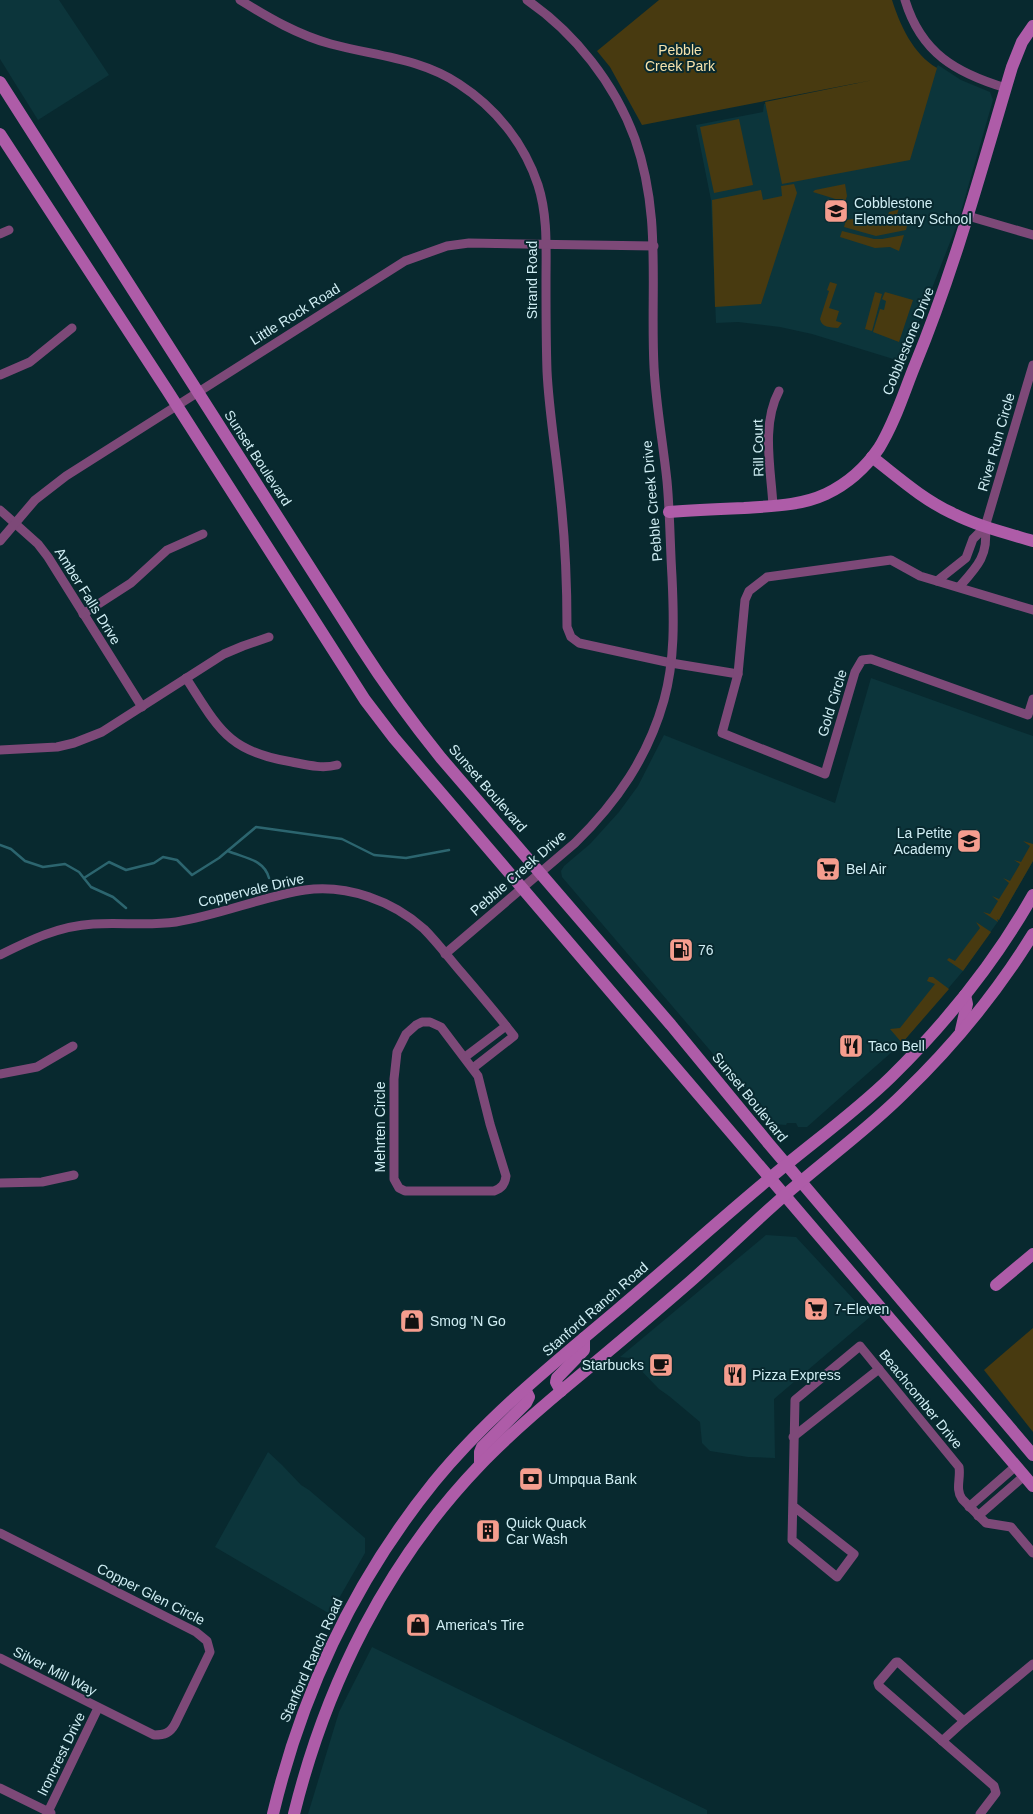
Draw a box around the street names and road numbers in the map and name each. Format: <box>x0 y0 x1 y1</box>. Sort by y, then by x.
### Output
street label: Strand Road <box>524 241 540 319</box>
street label: Little Rock Road <box>247 280 343 348</box>
street label: Cobblestone Drive <box>879 284 937 397</box>
street label: River Run Circle <box>974 391 1018 493</box>
street label: Sunset Boulevard <box>221 407 295 509</box>
street label: Rill Court <box>749 419 767 477</box>
street label: Pebble Creek Drive <box>639 440 665 562</box>
street label: Amber Falls Drive <box>52 545 124 648</box>
street label: Gold Circle <box>814 667 850 738</box>
street label: Sunset Boulevard <box>446 741 530 835</box>
street label: Pebble Creek Drive <box>467 827 569 919</box>
street label: Coppervale Drive <box>197 870 306 910</box>
street label: Sunset Boulevard <box>709 1049 791 1145</box>
street label: Mehrten Circle <box>372 1081 388 1173</box>
street label: Stanford Ranch Road <box>539 1259 651 1359</box>
street label: Beachcomber Drive <box>876 1346 966 1452</box>
street label: Copper Glen Circle <box>94 1560 208 1628</box>
street label: Stanford Ranch Road <box>276 1595 346 1725</box>
street label: Silver Mill Way <box>11 1643 99 1699</box>
street label: Ironcrest Drive <box>34 1709 88 1798</box>

